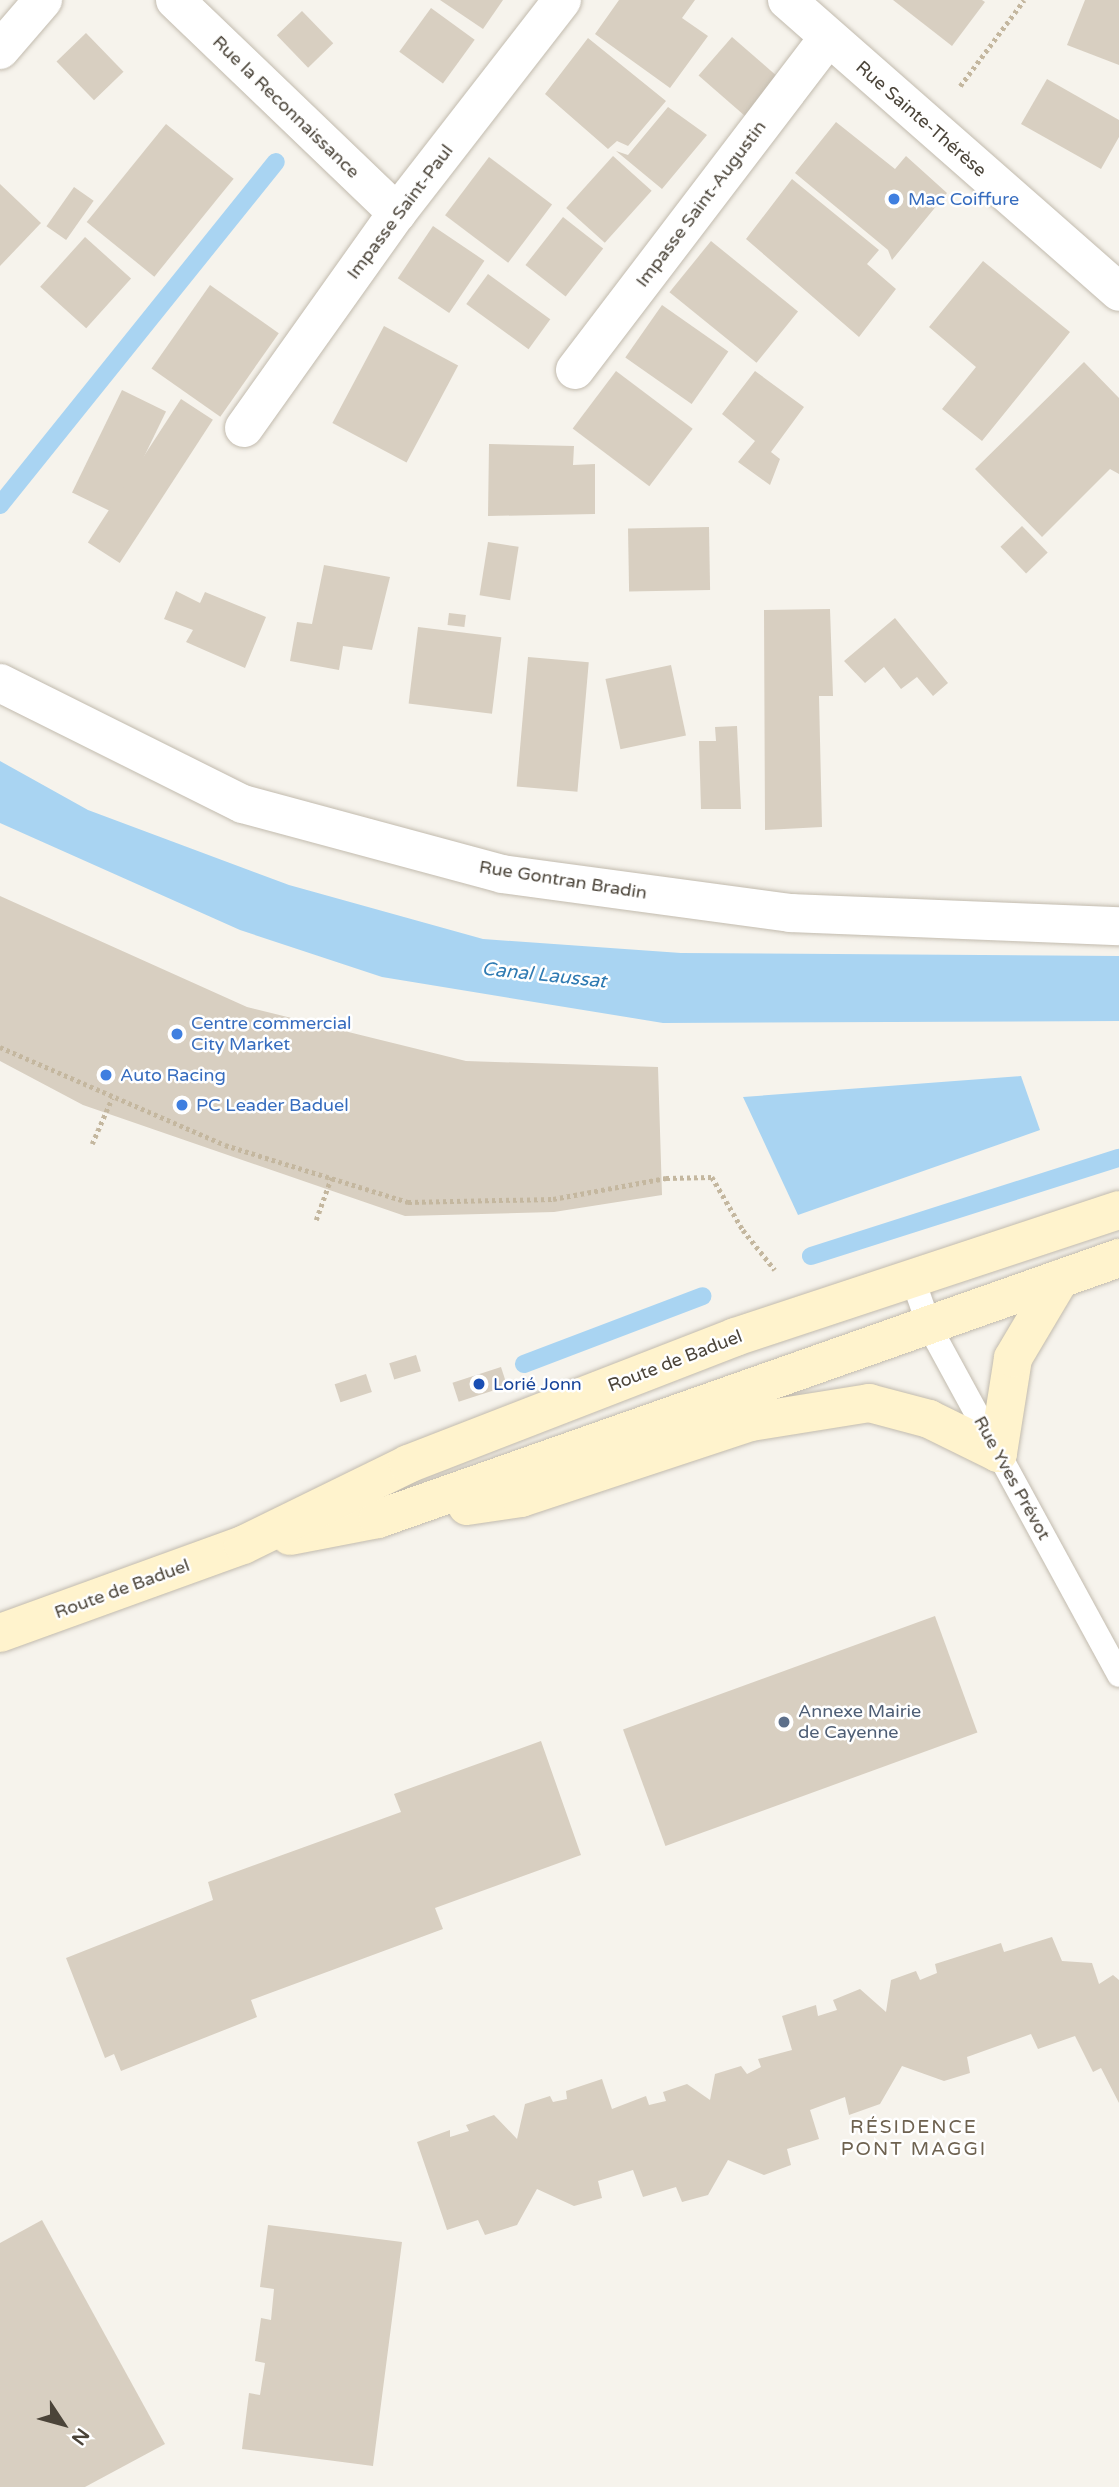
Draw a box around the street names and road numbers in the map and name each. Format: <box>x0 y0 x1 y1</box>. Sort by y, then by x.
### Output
street label: Rue la Reconnaissance <box>208 31 364 183</box>
street label: Rue Sainte-Thérèse <box>851 56 991 182</box>
street label: Impasse Saint-Augustin <box>631 117 771 291</box>
street label: Impasse Saint-Paul <box>342 140 458 284</box>
street label: Rue Gontran Bradin <box>478 856 648 904</box>
street label: Route de Baduel <box>605 1325 745 1397</box>
street label: Rue Yves Prévot <box>969 1412 1055 1544</box>
street label: Route de Baduel <box>52 1555 192 1623</box>

